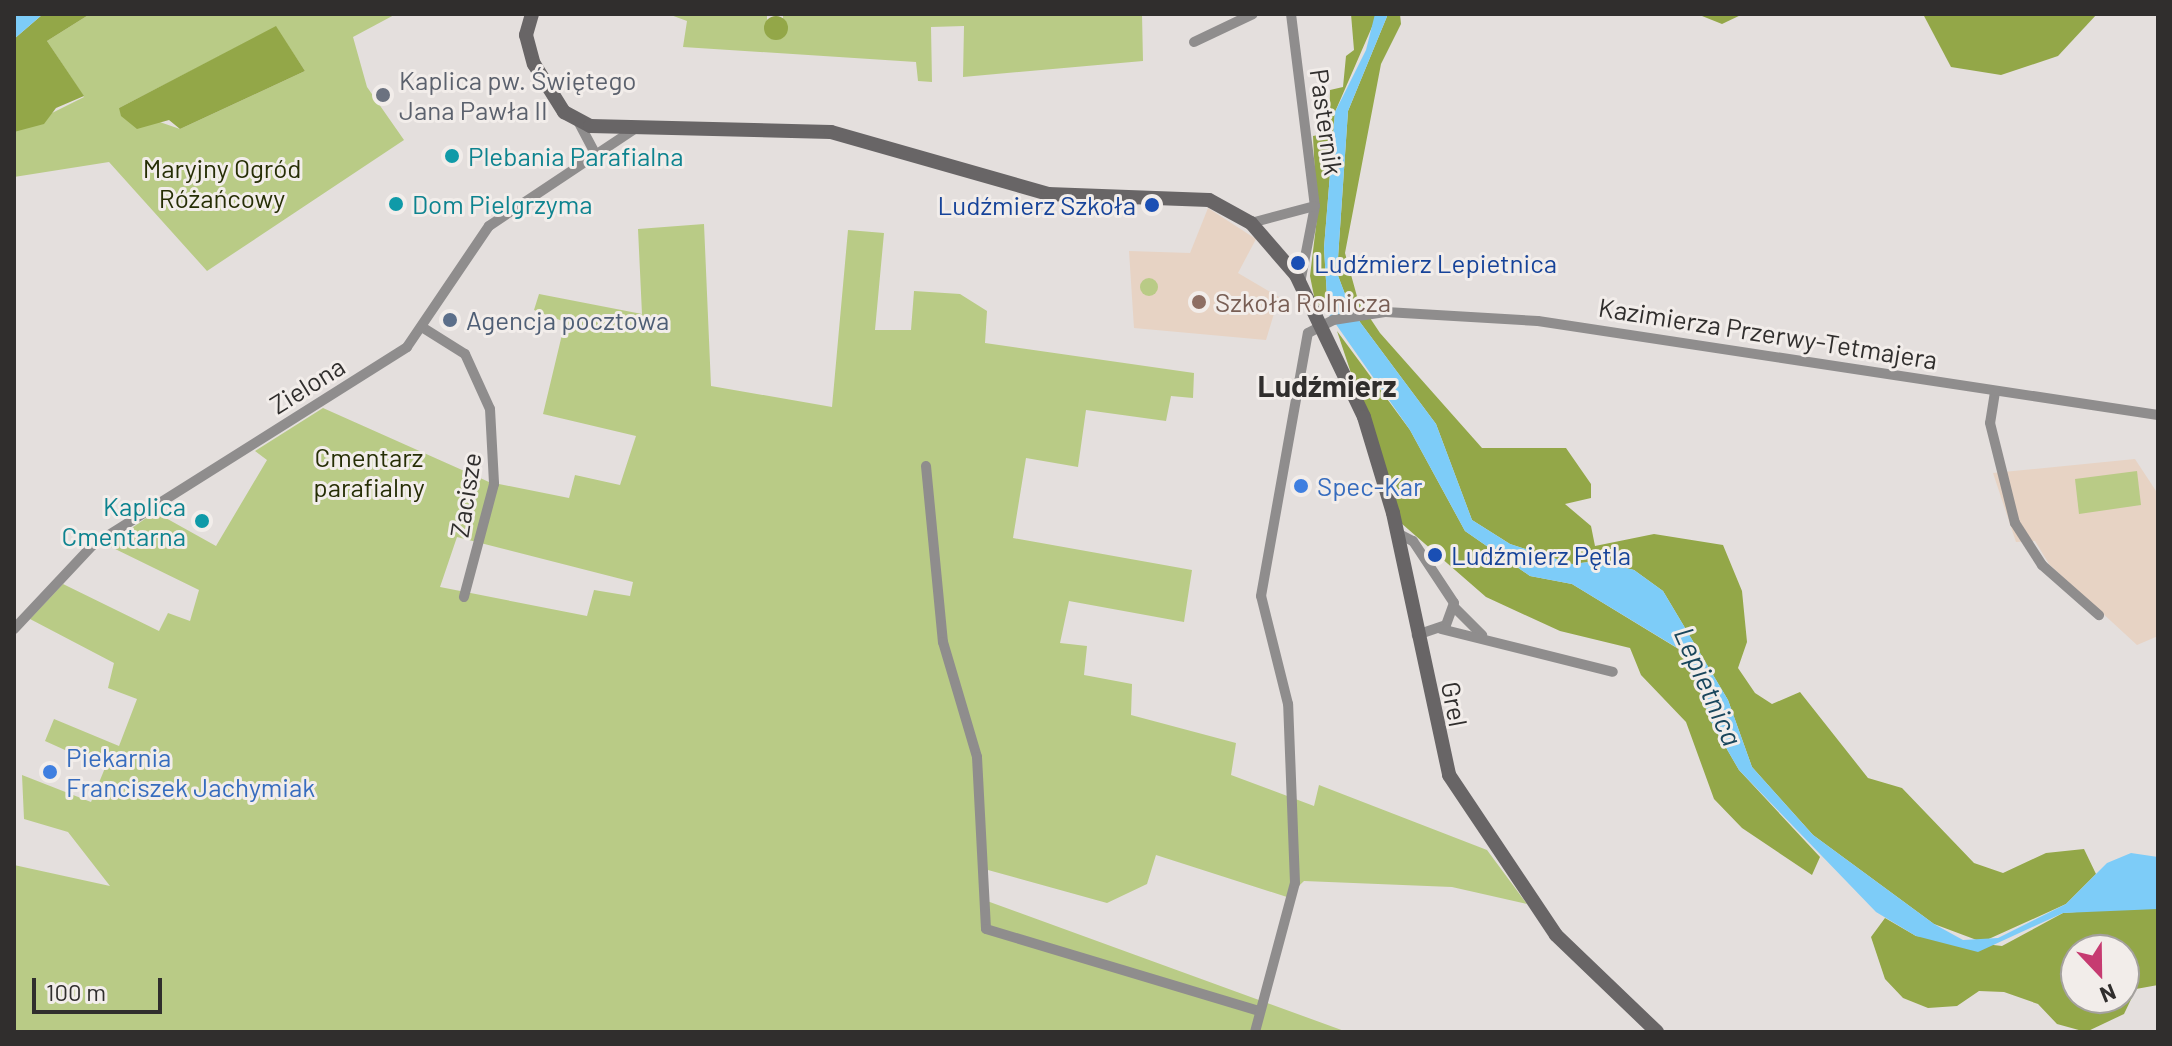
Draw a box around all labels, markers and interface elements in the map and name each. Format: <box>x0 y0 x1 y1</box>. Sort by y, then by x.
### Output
place label: Kaplica pw. Świętego Jana Pawła II <box>399 64 637 126</box>
street label: Pasternik <box>1304 67 1350 177</box>
marker: Kaplica pw. Świętego Jana Pawła II <box>374 86 392 104</box>
place label: Plebania Parafialna <box>468 140 684 172</box>
marker: Plebania Parafialna <box>443 147 461 165</box>
park label: Maryjny Ogród Różańcowy <box>143 152 301 214</box>
place label: Dom Pielgrzyma <box>412 188 593 220</box>
place label: Ludźmierz Szkoła <box>938 189 1136 221</box>
marker: Dom Pielgrzyma <box>387 195 405 213</box>
marker: Ludźmierz Szkoła <box>1143 196 1161 214</box>
place label: Ludźmierz Lepietnica <box>1314 247 1557 279</box>
marker: Ludźmierz Lepietnica <box>1289 254 1307 272</box>
place label: Szkoła Rolnicza <box>1215 286 1391 318</box>
street label: Kazimierza Przerwy-Tetmajera <box>1596 291 1940 375</box>
marker: Szkoła Rolnicza <box>1190 293 1208 311</box>
place label: Agencja pocztowa <box>466 304 669 336</box>
marker: Agencja pocztowa <box>441 311 459 329</box>
street label: Zielona <box>264 350 350 420</box>
district label: Ludźmierz <box>1258 367 1396 403</box>
park label: Cmentarz parafialny <box>313 441 425 502</box>
street label: Zacisze <box>443 450 487 540</box>
place label: Spec-Kar <box>1317 470 1423 502</box>
marker: Spec-Kar <box>1292 477 1310 495</box>
place label: Kaplica Cmentarna <box>62 490 186 552</box>
marker: Kaplica Cmentarna <box>193 512 211 530</box>
place label: Ludźmierz Pętla <box>1451 539 1631 571</box>
marker: Ludźmierz Pętla <box>1426 546 1444 564</box>
water label: Lepietnica <box>1668 621 1750 751</box>
street label: Grel <box>1435 679 1475 729</box>
place label: Piekarnia Franciszek Jachymiak <box>66 741 315 802</box>
marker: Piekarnia Franciszek Jachymiak <box>41 763 59 781</box>
north arrow <box>2060 934 2140 1014</box>
scale bar <box>36 962 166 1012</box>
text: 100 m <box>46 977 106 1006</box>
text: N <box>2097 980 2120 1009</box>

